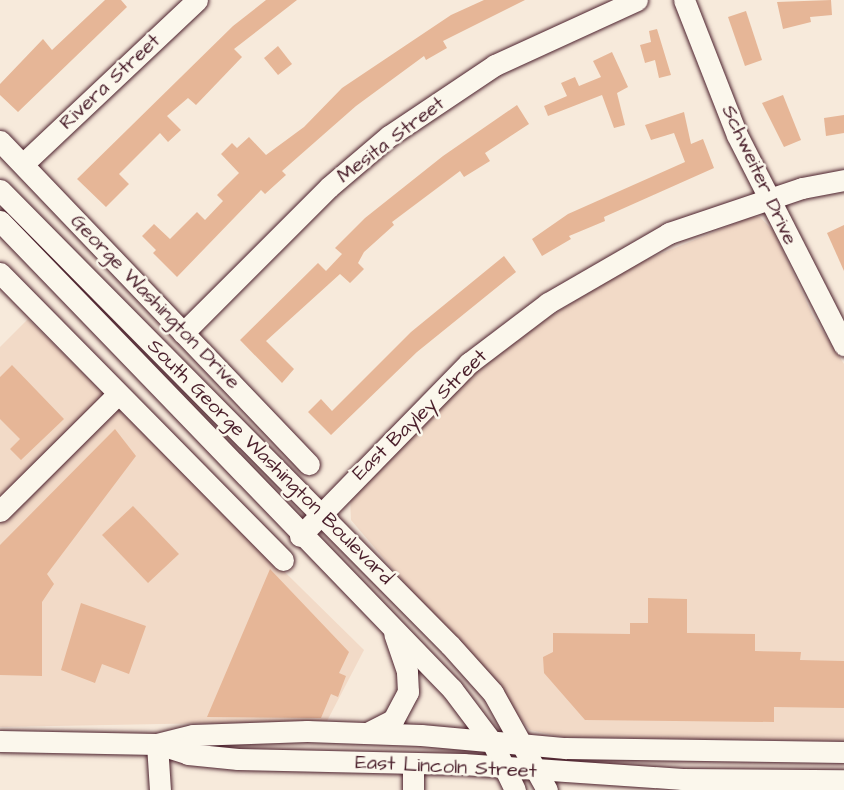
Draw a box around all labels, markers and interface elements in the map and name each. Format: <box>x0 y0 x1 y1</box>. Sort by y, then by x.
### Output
street label: Rivera Street <box>54 29 166 135</box>
street label: Mesita Street <box>333 92 449 188</box>
street label: Schweiter Drive <box>716 101 802 249</box>
street label: George Washington Drive <box>65 210 245 394</box>
street label: South George Washington Boulevard <box>142 334 398 590</box>
street label: East Bayley Street <box>348 344 492 486</box>
street label: East Lincoln Street <box>355 750 537 784</box>

